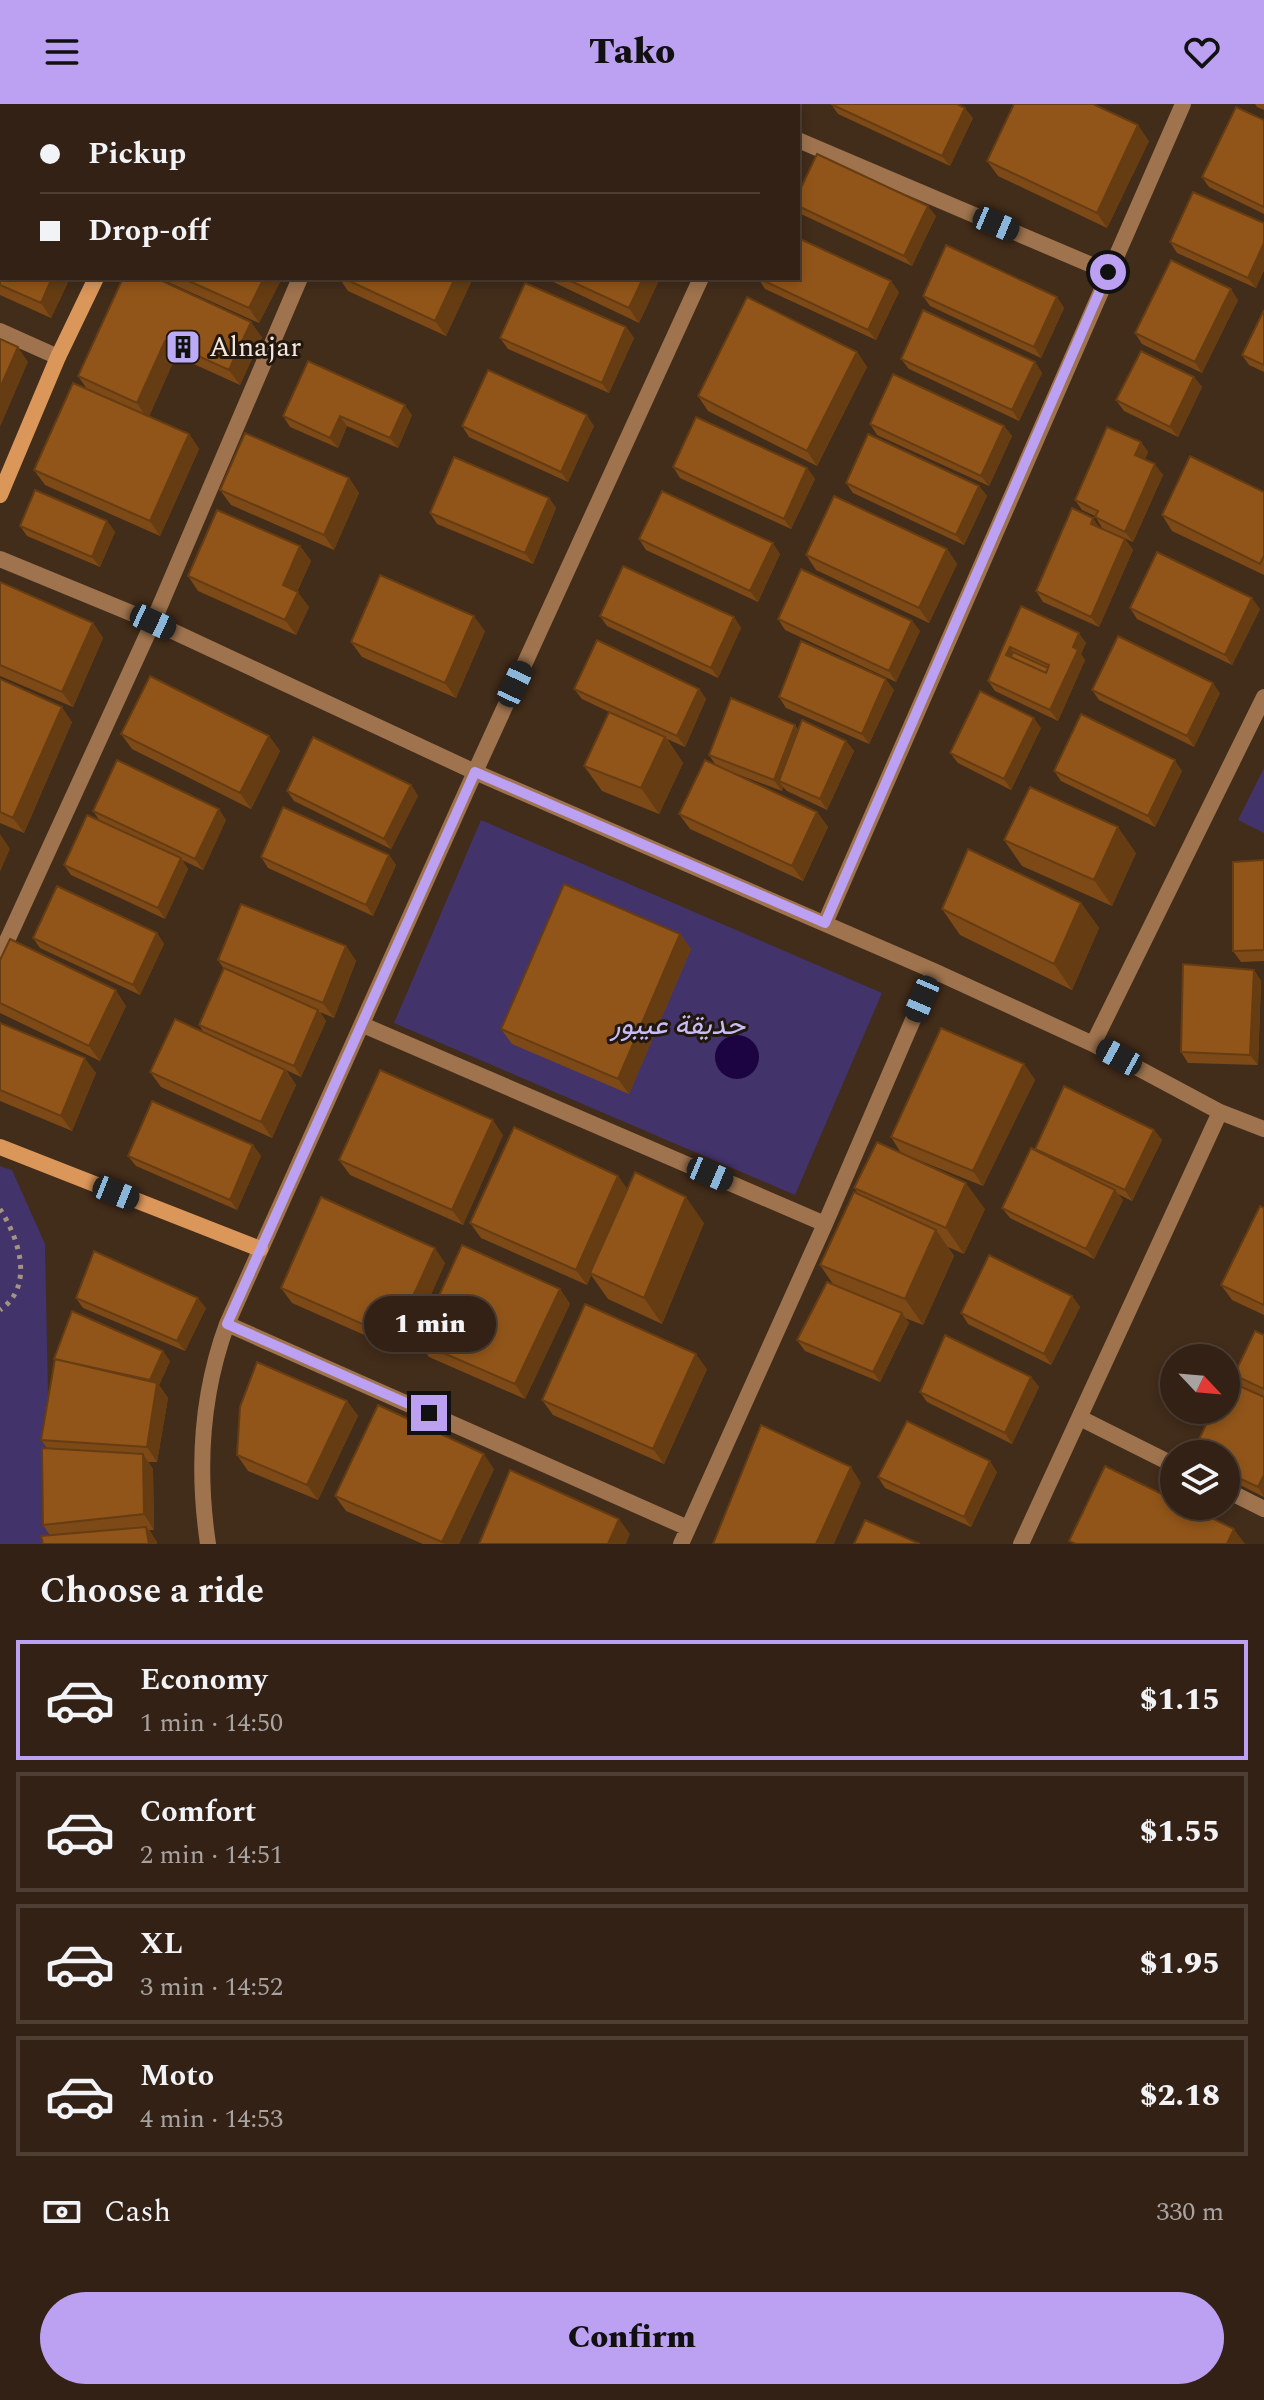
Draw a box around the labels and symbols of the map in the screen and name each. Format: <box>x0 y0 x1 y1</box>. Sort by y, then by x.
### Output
car <box>969 204 1023 244</box>
route start <box>1090 254 1126 290</box>
place label: Alnajar <box>209 326 301 369</box>
building icon: Alnajar <box>164 328 202 366</box>
car <box>126 601 180 643</box>
car <box>494 657 536 711</box>
car <box>902 972 942 1026</box>
park label: حديقة عيبور <box>609 1004 746 1047</box>
car <box>1092 1035 1146 1079</box>
car <box>683 1154 737 1194</box>
car <box>89 1173 143 1213</box>
callout: 1 min <box>363 1297 495 1353</box>
north arrow <box>1160 1344 1240 1424</box>
route end <box>411 1395 447 1431</box>

